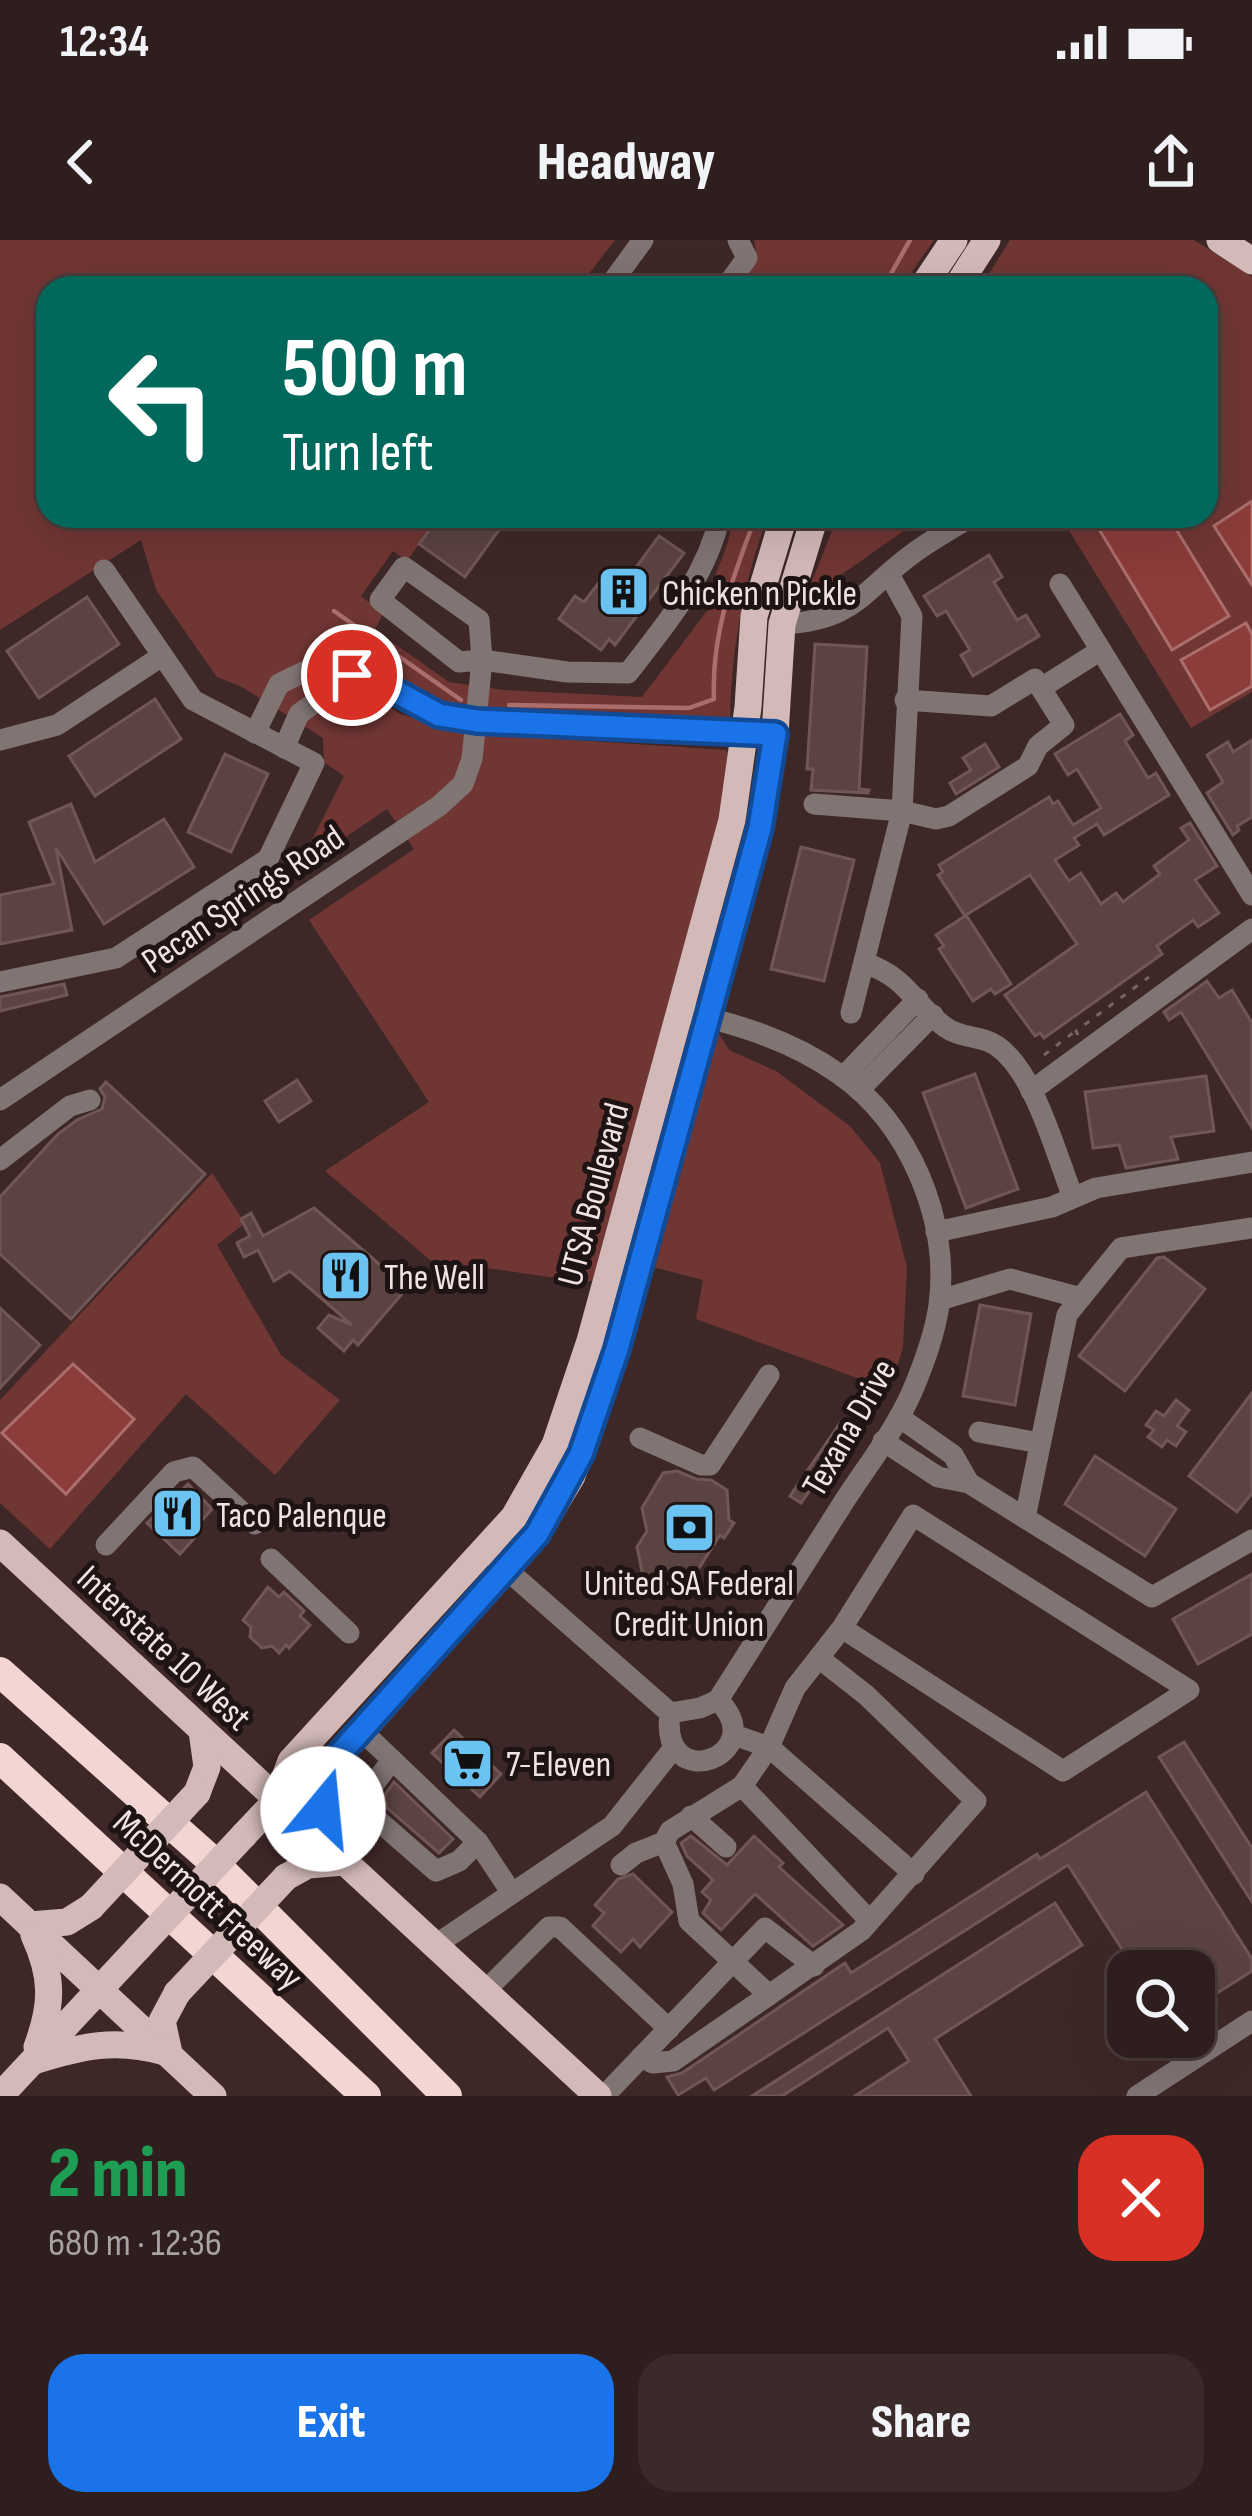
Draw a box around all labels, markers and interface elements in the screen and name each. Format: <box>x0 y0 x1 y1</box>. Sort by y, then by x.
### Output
text: 12:34 <box>60 15 149 70</box>
icon: back <box>48 129 114 195</box>
icon: share <box>1138 129 1204 195</box>
text: Headway <box>537 130 715 195</box>
text: 500 m <box>282 319 468 420</box>
icon: left <box>84 324 240 480</box>
text: Turn left <box>282 421 434 486</box>
building icon: Chicken n Pickle <box>595 564 651 620</box>
place label: Chicken n Pickle <box>662 573 857 616</box>
pin <box>301 624 403 726</box>
icon: arrive <box>319 642 385 708</box>
street label: Pecan Springs Road <box>134 817 353 983</box>
street label: UTSA Boulevard <box>549 1098 639 1291</box>
restaurant icon: The Well <box>317 1248 373 1304</box>
place label: The Well <box>384 1257 485 1300</box>
street label: Texana Drive <box>794 1352 907 1505</box>
restaurant icon: Taco Palenque <box>149 1486 205 1542</box>
place label: Taco Palenque <box>216 1495 387 1538</box>
bank icon: United SA Federal Credit Union <box>661 1499 717 1555</box>
street label: Interstate 10 West <box>67 1557 259 1740</box>
place label: United SA Federal Credit Union <box>584 1563 794 1647</box>
supermarket icon: 7-Eleven <box>439 1735 495 1791</box>
place label: 7-Eleven <box>506 1744 611 1787</box>
position arrow <box>260 1746 386 1872</box>
street label: McDermott Freeway <box>104 1802 311 2000</box>
map controls <box>1107 1950 1215 2058</box>
button: search <box>1107 1950 1215 2058</box>
text: 2 min <box>48 2131 188 2218</box>
button: close <box>1078 2135 1204 2261</box>
text: 680 m · 12:36 <box>48 2220 222 2267</box>
button: Exit <box>48 2354 614 2492</box>
button: Share <box>638 2354 1204 2492</box>

